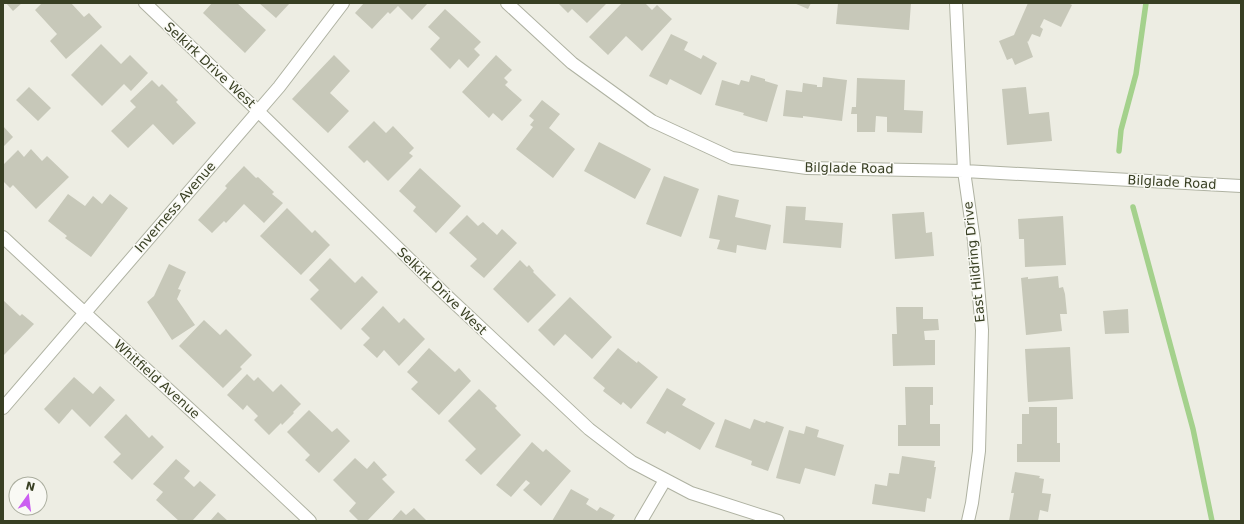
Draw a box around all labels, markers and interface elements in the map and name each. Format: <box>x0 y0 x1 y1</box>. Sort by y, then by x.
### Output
street label: Selkirk Drive West <box>161 19 259 111</box>
street label: Inverness Avenue <box>132 159 218 255</box>
street label: Bilglade Road <box>804 160 894 176</box>
street label: Bilglade Road <box>1127 172 1217 192</box>
street label: East Hildring Drive <box>960 201 988 323</box>
street label: Selkirk Drive West <box>394 244 490 338</box>
street label: Whitfield Avenue <box>111 337 203 421</box>
north arrow <box>8 476 48 516</box>
text: N <box>24 479 36 494</box>

